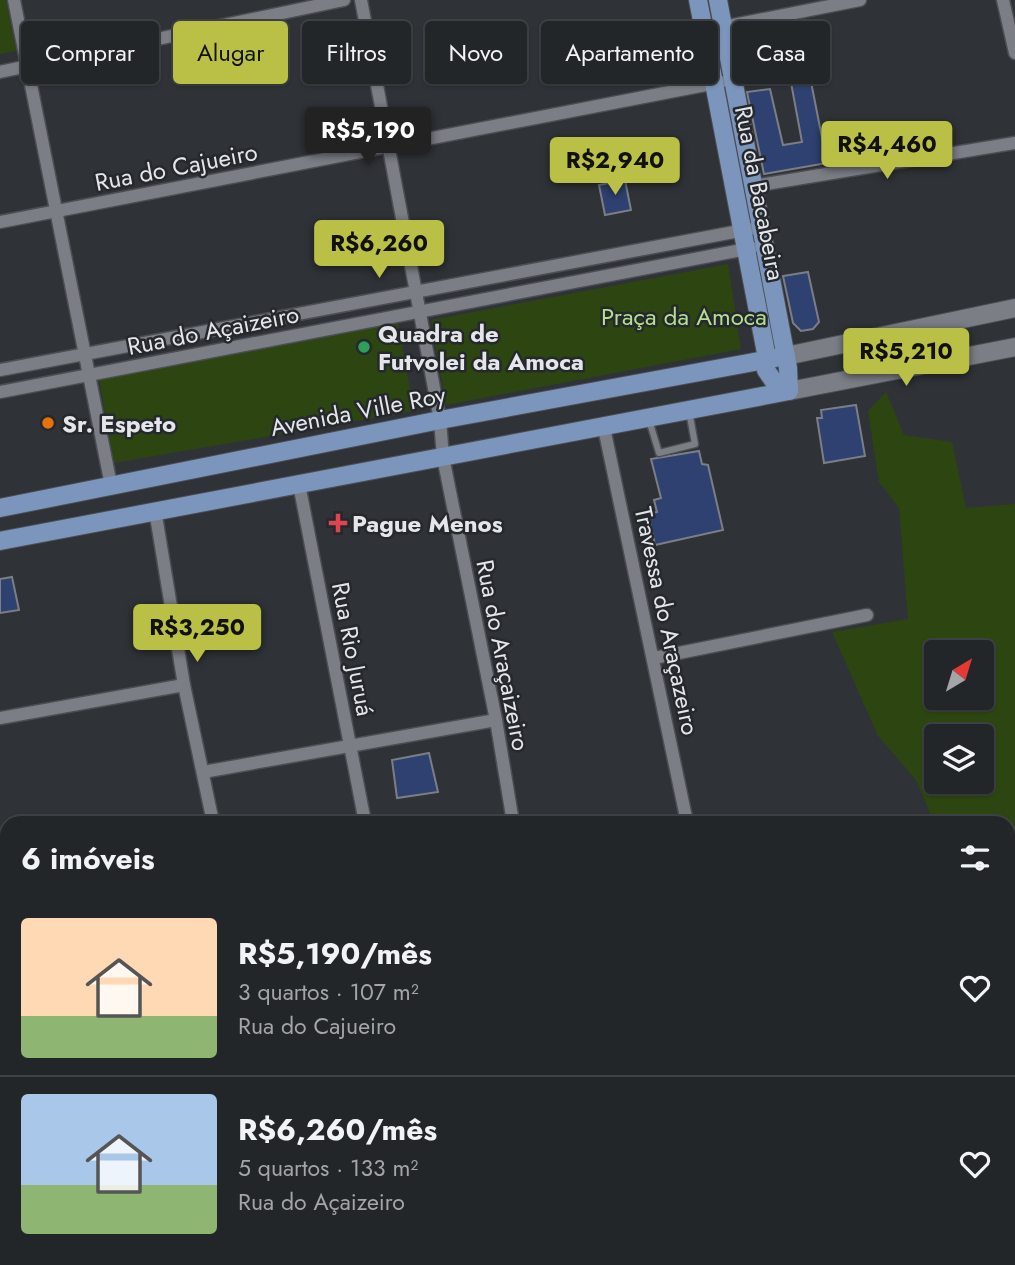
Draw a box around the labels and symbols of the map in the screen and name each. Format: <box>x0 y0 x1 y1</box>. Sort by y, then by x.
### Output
street label: Rua da Bacabeira <box>726 103 794 283</box>
pin: R$5,190 <box>303 108 433 167</box>
pin: R$4,460 <box>822 122 952 181</box>
street label: Rua do Cajueiro <box>92 134 260 200</box>
pin: R$2,940 <box>550 138 680 197</box>
pin: R$6,260 <box>314 220 444 280</box>
street label: Rua do Açaizeiro <box>124 296 302 364</box>
park label: Praça da Amoca <box>601 299 767 334</box>
place label: Quadra de Futvolei da Amoca <box>378 316 584 379</box>
pin: R$5,210 <box>841 328 971 388</box>
marker: Quadra de Futvolei da Amoca <box>356 339 372 355</box>
street label: Avenida Ville Roy <box>267 377 449 445</box>
place label: Sr. Espeto <box>62 406 176 441</box>
marker: Sr. Espeto <box>40 415 56 431</box>
street label: Travessa do Araçazeiro <box>626 504 708 738</box>
place label: Pague Menos <box>352 506 503 541</box>
marker: Pague Menos <box>330 515 346 531</box>
street label: Rua do Araçaizeiro <box>467 556 539 754</box>
street label: Rua Rio Juruá <box>323 579 383 719</box>
pin: R$3,250 <box>132 604 262 664</box>
north arrow <box>924 640 994 710</box>

